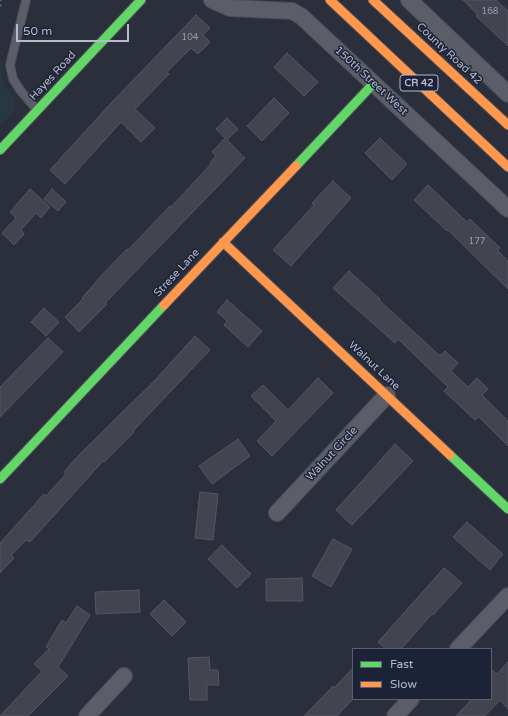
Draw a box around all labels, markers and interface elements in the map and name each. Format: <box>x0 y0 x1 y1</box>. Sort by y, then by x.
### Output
house number: 168 <box>482 7 498 17</box>
scale bar <box>18 16 131 42</box>
street label: County Road 42 <box>414 20 484 88</box>
text: 50 m <box>23 24 52 38</box>
house number: 104 <box>182 33 198 43</box>
street label: 150th Street West <box>332 44 410 118</box>
street label: Hayes Road <box>27 49 79 103</box>
road number: CR 42 <box>400 75 438 91</box>
house number: 177 <box>469 237 485 247</box>
street label: Strese Lane <box>151 246 203 300</box>
street label: Walnut Lane <box>346 339 402 393</box>
street label: Walnut Circle <box>304 424 360 484</box>
legend <box>352 648 492 700</box>
text: Fast <box>390 657 413 671</box>
text: Slow <box>390 677 417 691</box>

